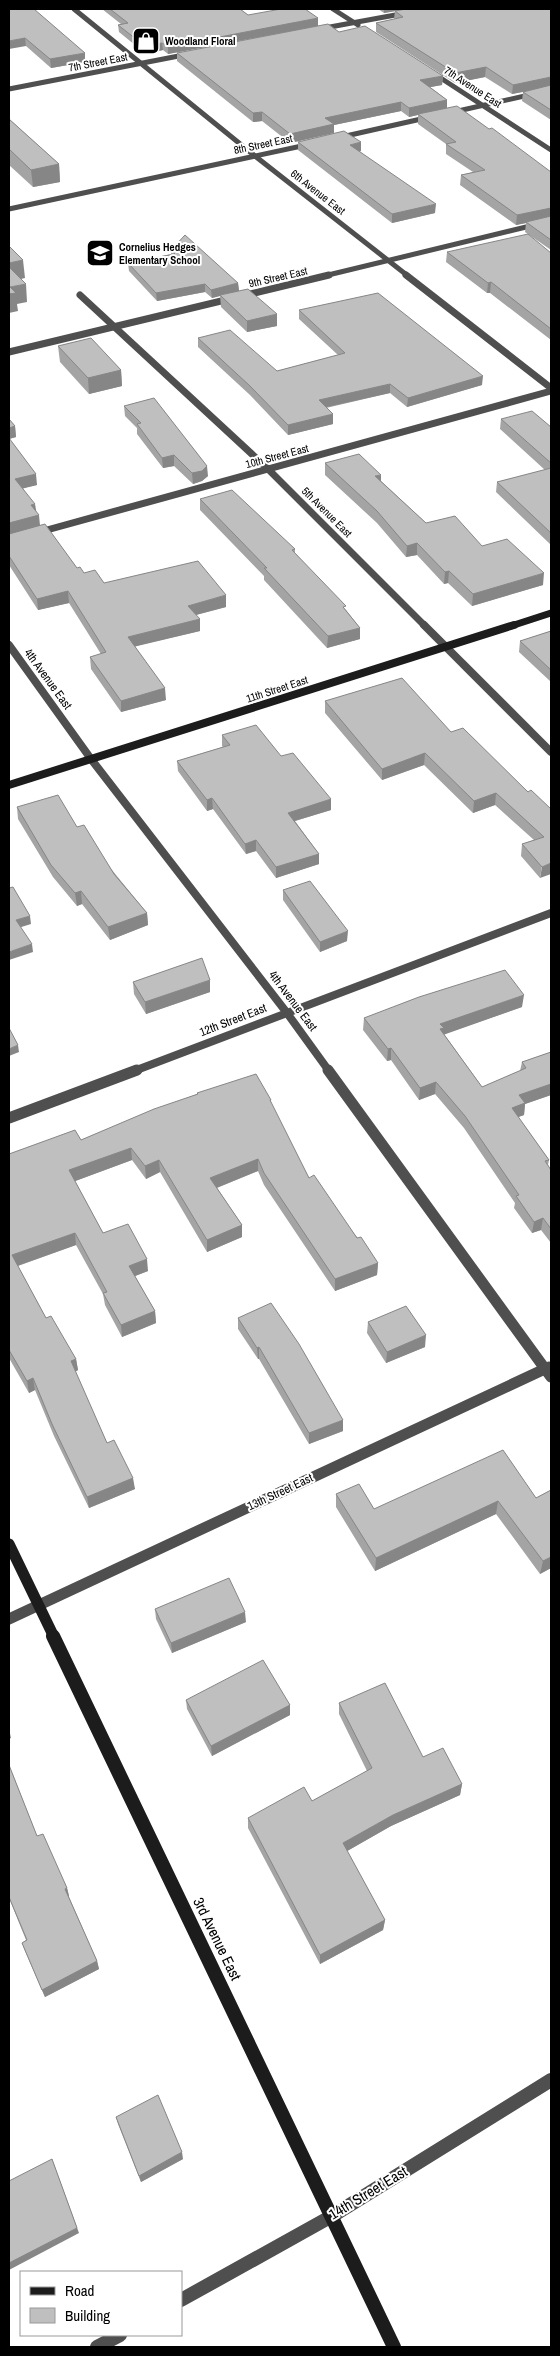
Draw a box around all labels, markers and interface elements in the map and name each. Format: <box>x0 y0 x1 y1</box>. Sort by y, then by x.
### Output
shop icon: Woodland Floral <box>131 26 161 56</box>
place label: Woodland Floral <box>165 34 236 48</box>
street label: 7th Street East <box>67 49 129 75</box>
street label: 7th Avenue East <box>442 63 505 111</box>
street label: 8th Street East <box>232 131 294 157</box>
street label: 6th Avenue East <box>288 166 349 218</box>
school or university icon: Cornelius Hedges Elementary School <box>85 238 115 268</box>
place label: Cornelius Hedges Elementary School <box>119 240 200 267</box>
street label: 9th Street East <box>247 263 309 291</box>
street label: 10th Street East <box>244 441 311 471</box>
street label: 5th Avenue East <box>299 484 355 540</box>
street label: 4th Avenue East <box>21 645 76 713</box>
street label: 11th Street East <box>244 672 310 706</box>
street label: 4th Avenue East <box>265 968 321 1035</box>
street label: 12th Street East <box>197 1000 269 1040</box>
street label: 13th Street East <box>245 1470 316 1514</box>
street label: 3rd Avenue East <box>188 1894 247 1984</box>
street label: 14th Street East <box>325 2161 411 2224</box>
legend <box>20 2271 182 2336</box>
text: Road <box>65 2280 94 2301</box>
text: Building <box>65 2305 110 2326</box>

